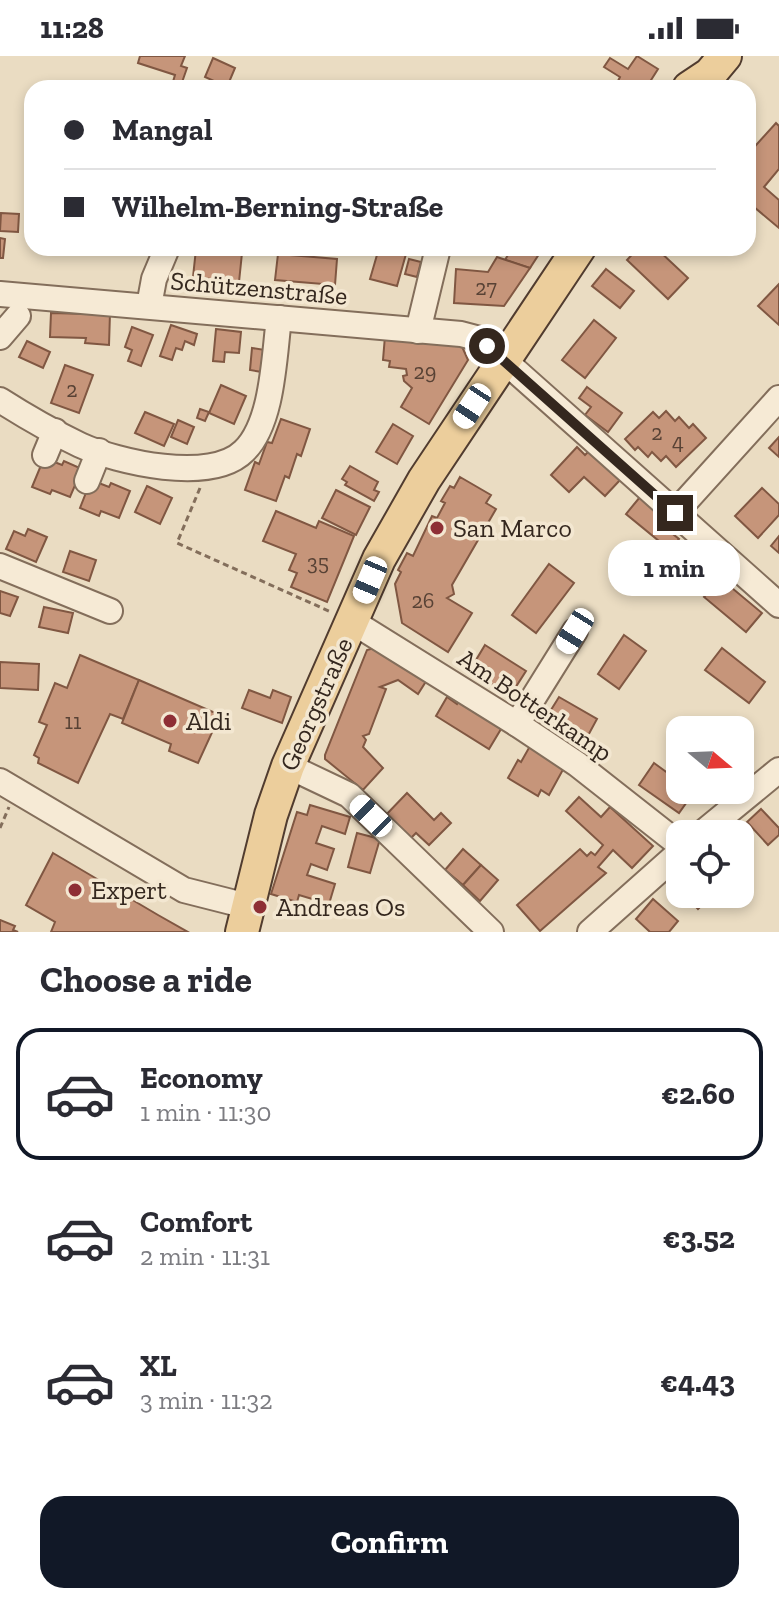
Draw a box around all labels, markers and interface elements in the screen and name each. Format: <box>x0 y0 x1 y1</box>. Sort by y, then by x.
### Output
text: 11:28 <box>40 10 104 46</box>
text: Mangal <box>112 112 213 148</box>
text: Wilhelm-Berning-Straße <box>112 189 443 225</box>
street label: Schützenstraße <box>169 264 349 312</box>
house number: 27 <box>475 274 497 301</box>
route start <box>469 328 505 364</box>
house number: 29 <box>413 358 437 385</box>
house number: 2 <box>66 376 78 403</box>
car <box>449 379 495 433</box>
house number: 2 <box>651 419 663 446</box>
house number: 4 <box>672 428 684 455</box>
route end <box>657 495 693 531</box>
place label: San Marco <box>453 512 572 544</box>
marker: San Marco <box>428 519 446 537</box>
callout: 1 min <box>609 541 741 597</box>
house number: 35 <box>307 549 329 576</box>
text: 1 min <box>643 552 705 584</box>
car <box>350 553 390 607</box>
house number: 26 <box>411 587 435 614</box>
car <box>552 604 598 658</box>
street label: Georgstraße <box>272 632 360 776</box>
street label: Am Botterkamp <box>452 642 618 768</box>
place label: Aldi <box>186 705 231 737</box>
house number: 11 <box>65 708 82 735</box>
marker: Aldi <box>161 712 179 730</box>
north arrow <box>666 716 754 804</box>
map controls <box>666 716 754 908</box>
car <box>345 791 397 841</box>
button: locate <box>666 820 754 908</box>
place label: Expert <box>91 874 167 906</box>
marker: Expert <box>66 881 84 899</box>
place label: Andreas Os <box>276 891 405 923</box>
marker: Andreas Os <box>251 898 269 916</box>
text: Choose a ride <box>40 958 252 1001</box>
icon: car <box>44 1058 116 1130</box>
text: Economy <box>140 1060 263 1096</box>
text: €2.60 <box>661 1076 735 1112</box>
text: 1 min · 11:30 <box>140 1096 272 1128</box>
icon: car <box>44 1202 116 1274</box>
text: Comfort <box>140 1204 252 1240</box>
text: €3.52 <box>663 1220 735 1256</box>
text: 2 min · 11:31 <box>140 1240 270 1272</box>
icon: car <box>44 1346 116 1418</box>
text: XL <box>140 1348 177 1384</box>
text: €4.43 <box>660 1364 735 1400</box>
text: 3 min · 11:32 <box>140 1384 273 1416</box>
button: Confirm <box>40 1496 739 1588</box>

